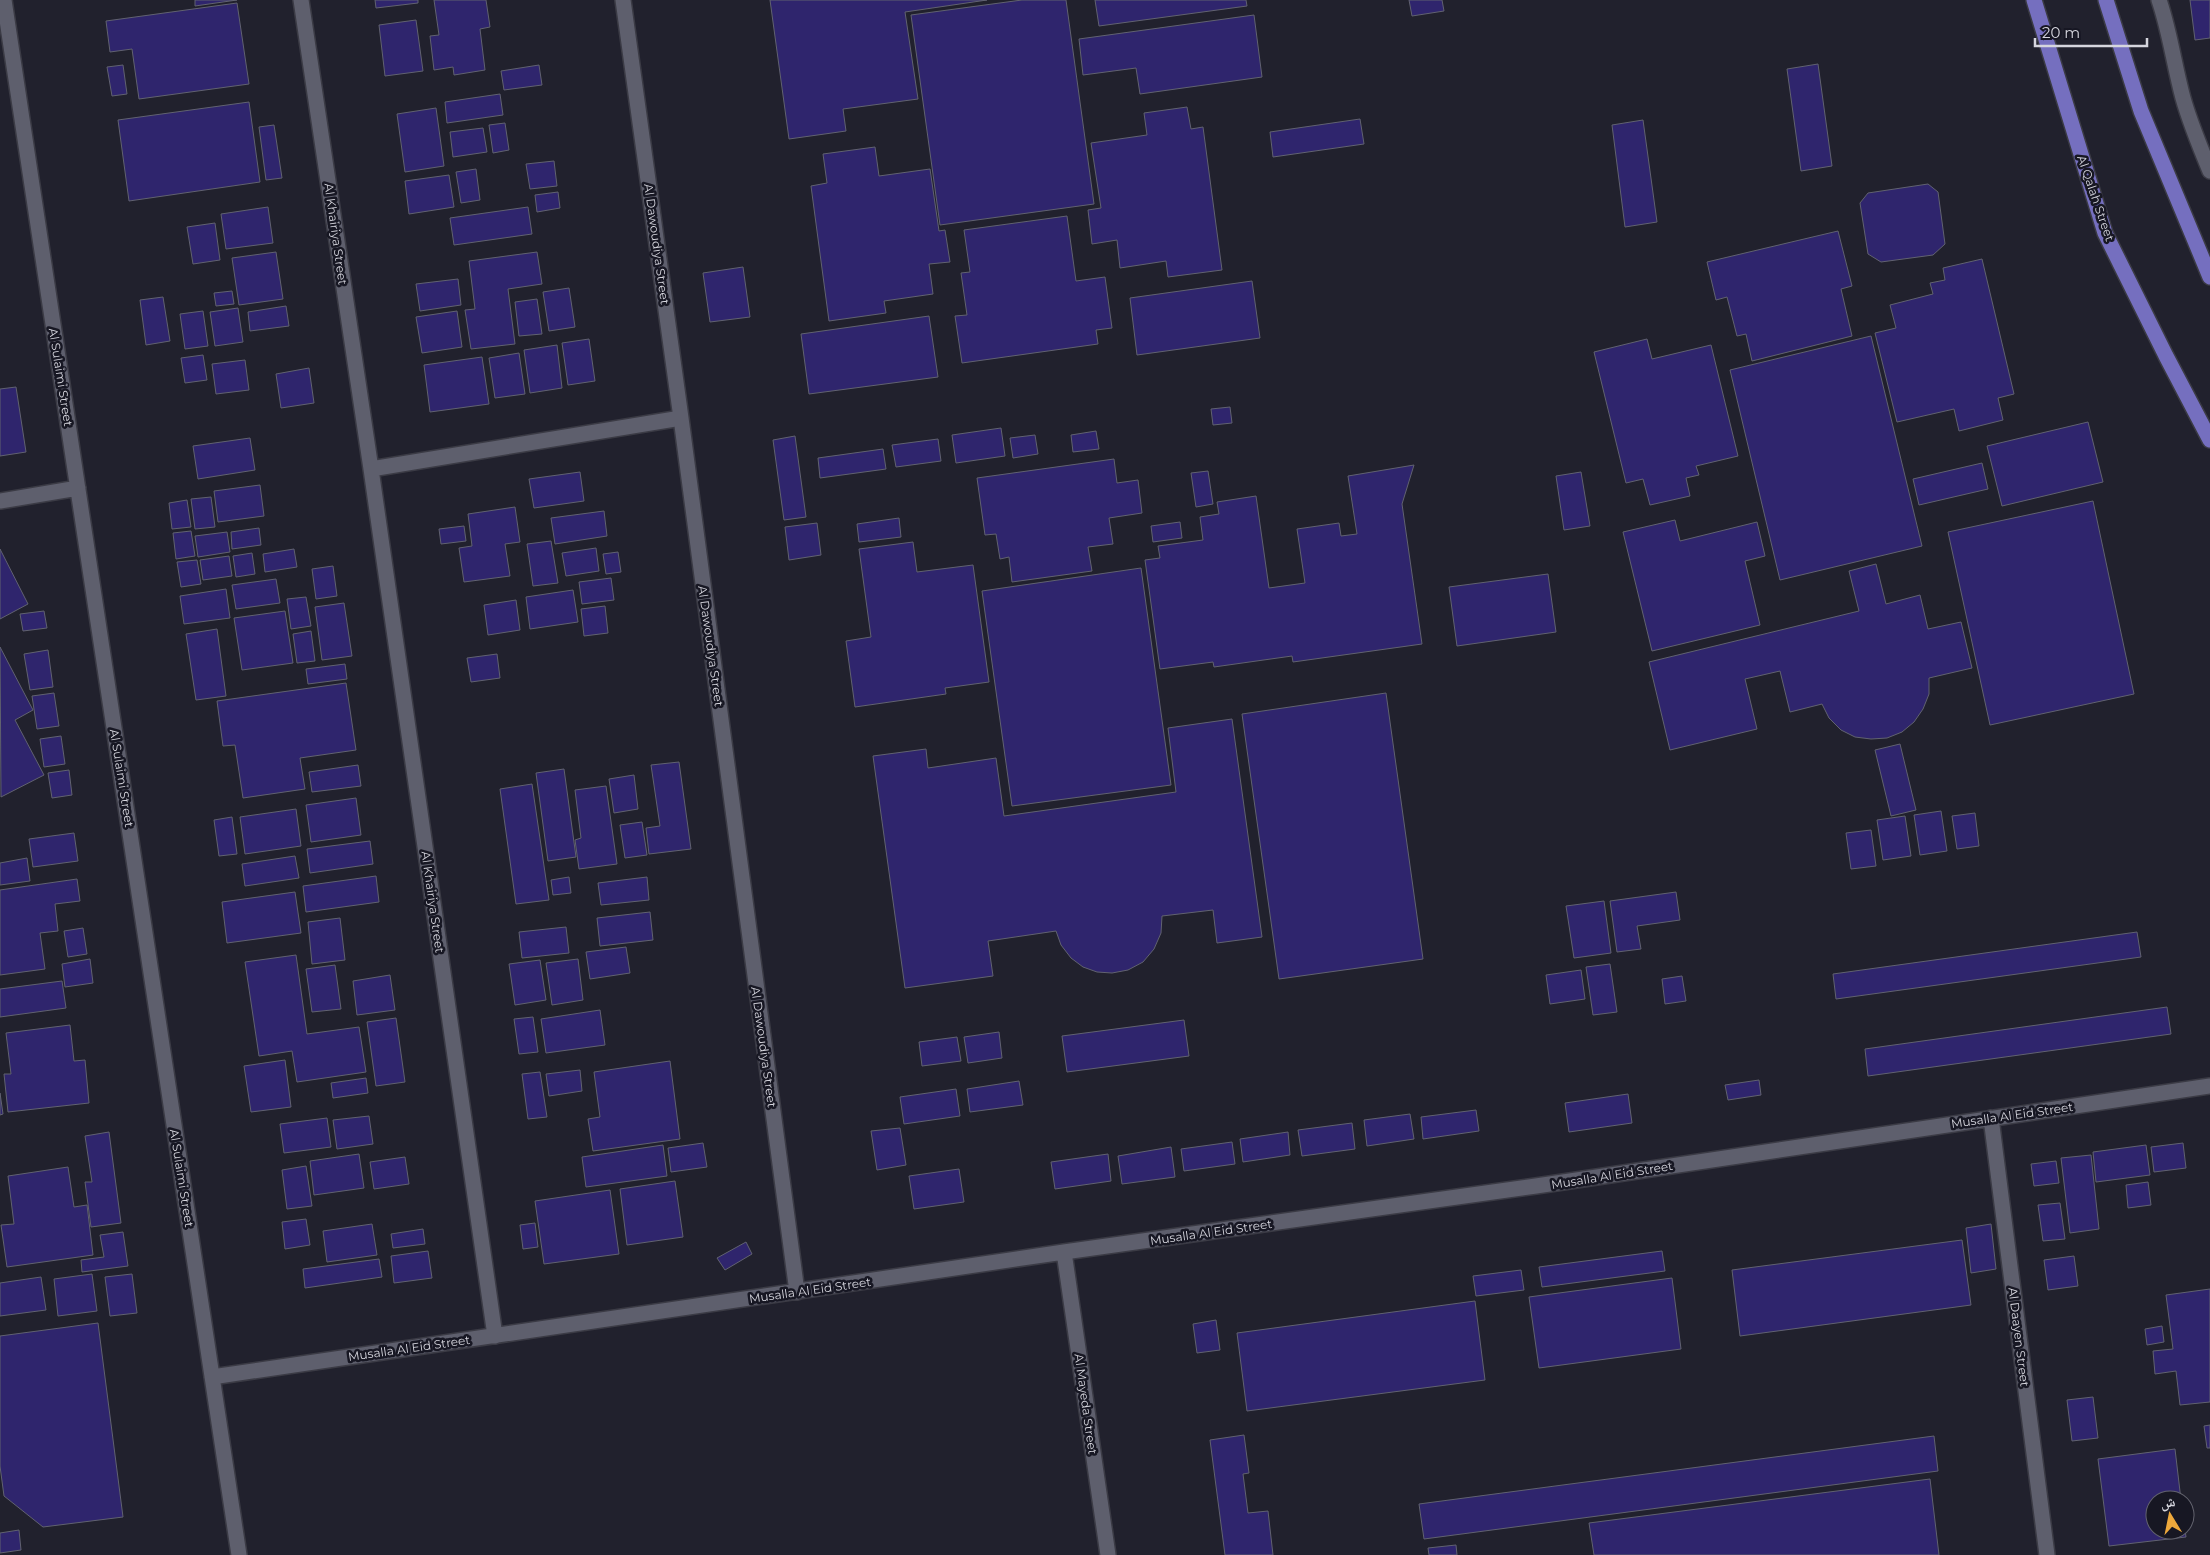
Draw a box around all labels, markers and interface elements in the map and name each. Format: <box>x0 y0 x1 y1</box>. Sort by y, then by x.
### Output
scale bar <box>2035 15 2148 47</box>
text: 20 m <box>2042 23 2080 42</box>
street label: Al Qalah Street <box>2074 153 2118 243</box>
street label: Al Khairiya Street <box>321 182 351 286</box>
street label: Al Dawoudiya Street <box>641 183 673 306</box>
street label: Al Sulaimi Street <box>46 327 76 427</box>
street label: Al Dawoudiya Street <box>695 585 727 708</box>
street label: Al Sulaimi Street <box>107 728 137 828</box>
street label: Al Khairiya Street <box>418 850 448 954</box>
street label: Al Dawoudiya Street <box>748 986 780 1109</box>
street label: Musalla Al Eid Street <box>1950 1099 2074 1131</box>
street label: Al Sulaimi Street <box>167 1128 197 1228</box>
street label: Musalla Al Eid Street <box>1550 1158 1674 1192</box>
street label: Musalla Al Eid Street <box>1149 1216 1273 1248</box>
street label: Musalla Al Eid Street <box>748 1274 872 1306</box>
street label: Al Daayen Street <box>2005 1286 2033 1388</box>
street label: Musalla Al Eid Street <box>347 1332 471 1364</box>
street label: Al Mayeda Street <box>1072 1353 1101 1455</box>
north arrow <box>2145 1490 2195 1540</box>
text: ش <box>2159 1492 2177 1512</box>

